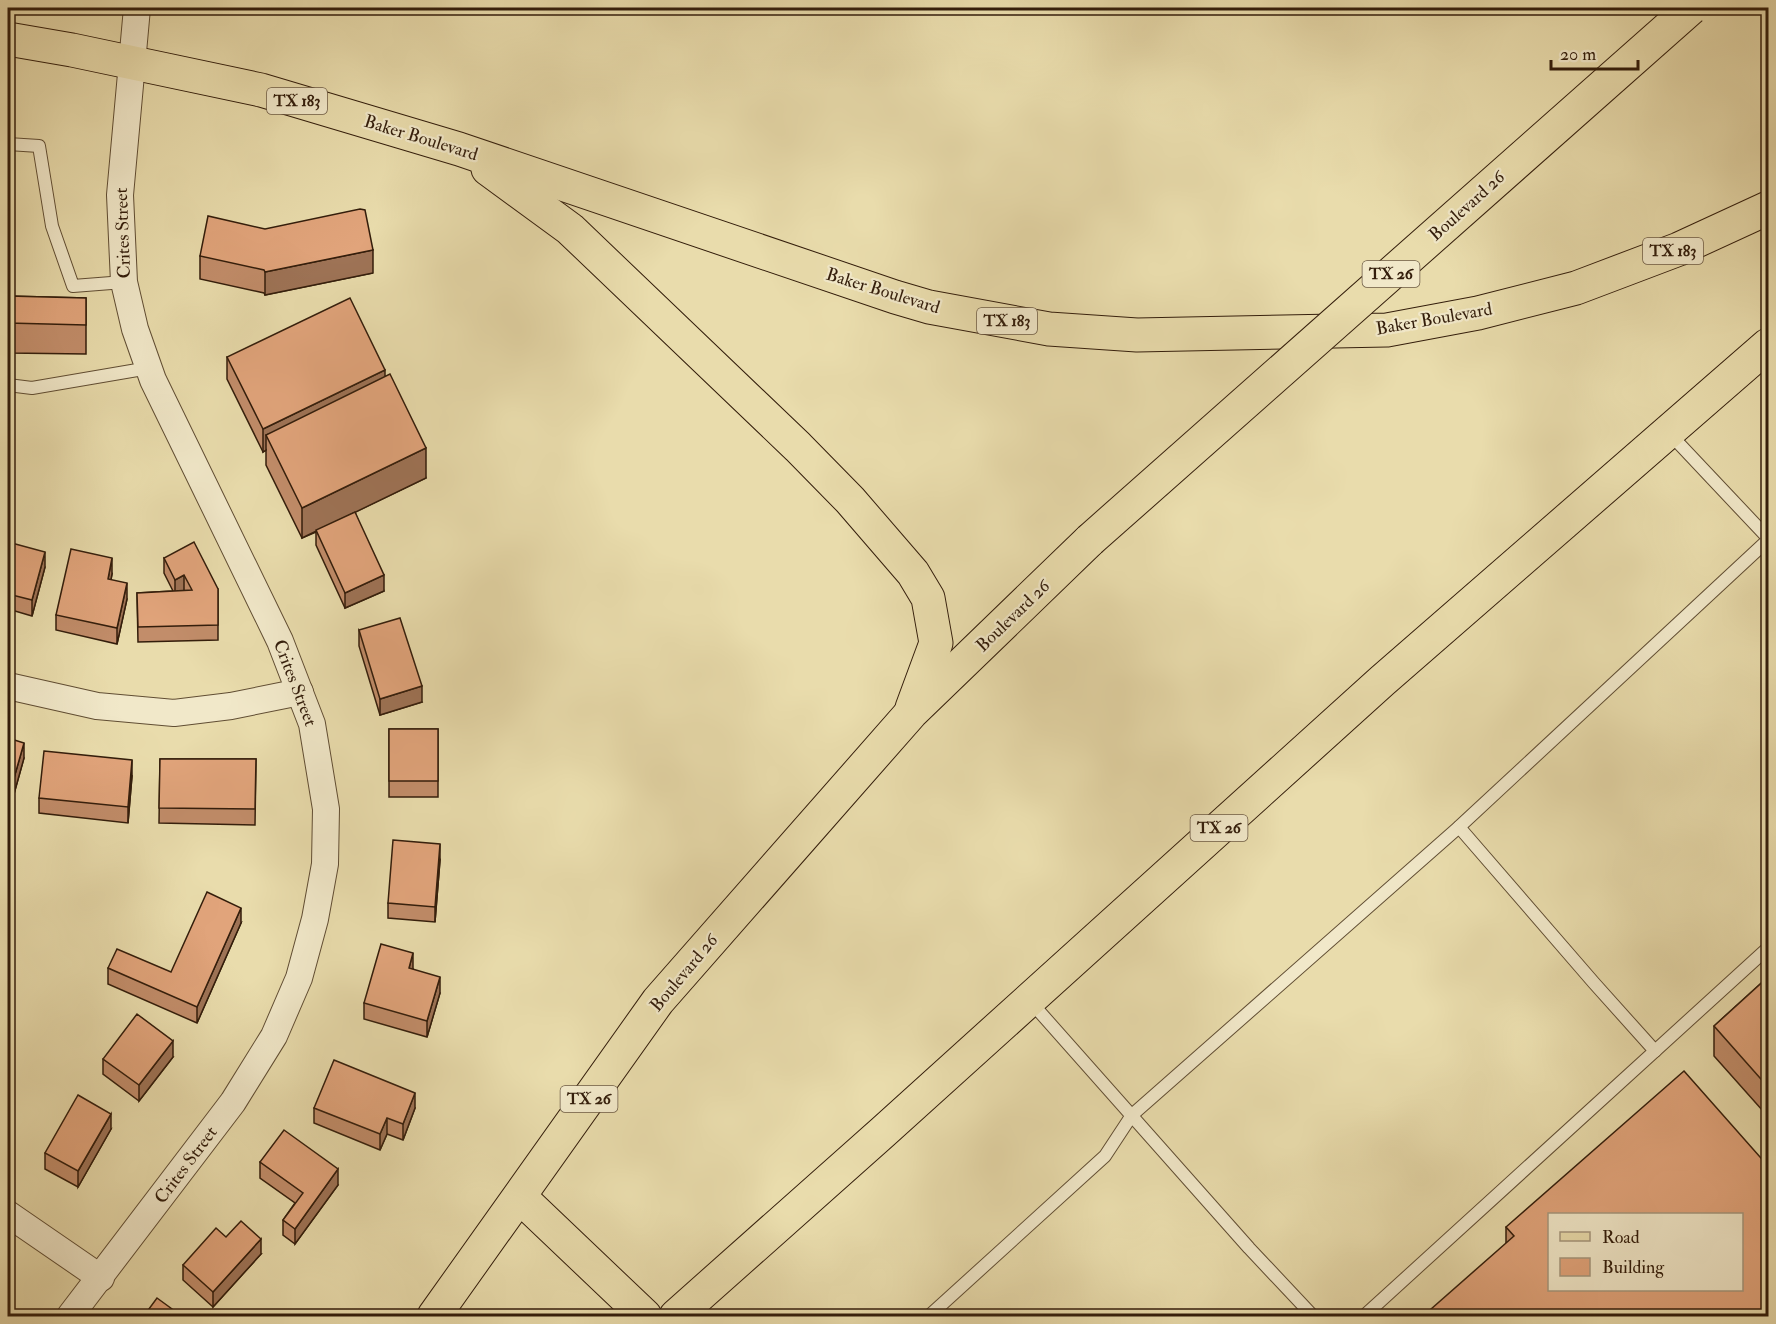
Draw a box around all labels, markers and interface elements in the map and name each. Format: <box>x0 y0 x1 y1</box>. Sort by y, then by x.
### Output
scale bar <box>1551 33 1638 71</box>
text: 20 m <box>1560 43 1596 66</box>
road number: TX 183 <box>267 88 327 114</box>
street label: Baker Boulevard <box>361 110 481 166</box>
street label: Boulevard 26 <box>1424 165 1510 246</box>
street label: Crites Street <box>110 187 136 279</box>
road number: TX 183 <box>1643 238 1703 264</box>
road number: TX 26 <box>1362 261 1420 287</box>
street label: Baker Boulevard <box>823 263 943 319</box>
street label: Baker Boulevard <box>1374 297 1494 341</box>
road number: TX 183 <box>977 308 1037 334</box>
street label: Boulevard 26 <box>971 574 1056 657</box>
street label: Crites Street <box>268 636 322 730</box>
road number: TX 26 <box>1190 815 1248 841</box>
street label: Boulevard 26 <box>645 929 724 1017</box>
road number: TX 26 <box>560 1086 618 1112</box>
street label: Crites Street <box>149 1122 223 1208</box>
legend <box>1548 1213 1743 1291</box>
text: Road <box>1602 1226 1640 1249</box>
text: Building <box>1602 1256 1665 1279</box>

